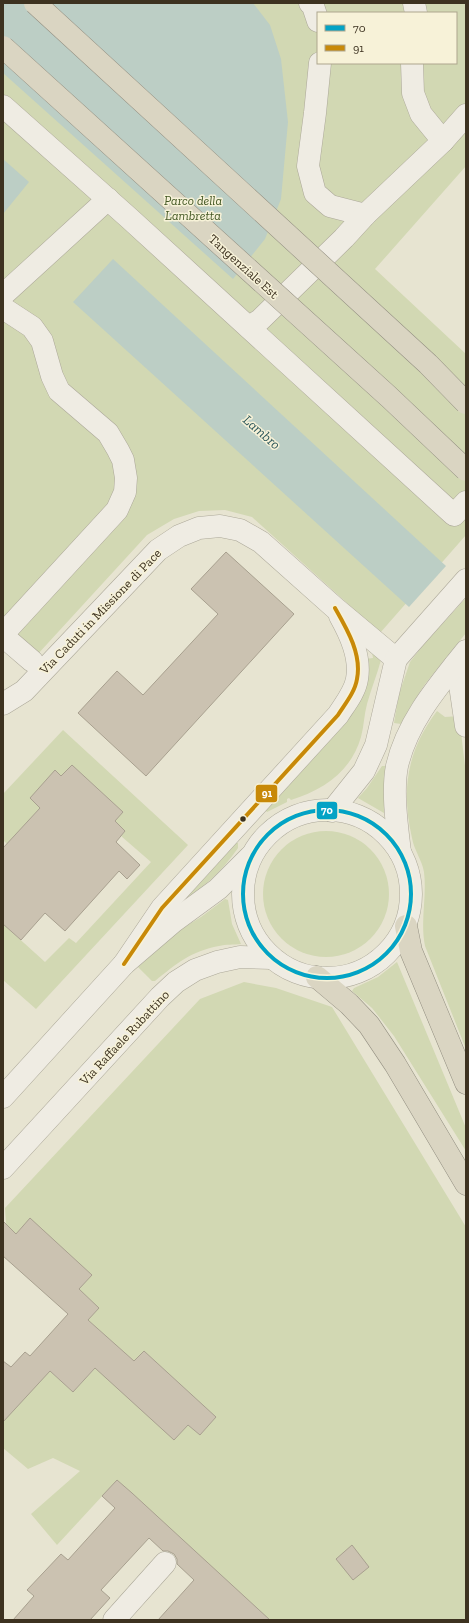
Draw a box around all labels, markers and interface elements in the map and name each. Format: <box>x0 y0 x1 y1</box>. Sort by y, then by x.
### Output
legend <box>317 12 457 64</box>
text: 70 <box>353 21 366 35</box>
text: 91 <box>353 41 364 55</box>
park label: Parco della Lambretta <box>164 193 222 223</box>
street label: Tangenziale Est <box>206 231 282 302</box>
water label: Lambro <box>239 412 284 453</box>
street label: Via Caduti in Missione di Pace <box>36 546 164 678</box>
line badge: 91 <box>255 784 278 803</box>
text: 91 <box>262 787 273 800</box>
line badge: 70 <box>316 801 338 820</box>
text: 70 <box>321 804 333 817</box>
unlabelled marker <box>238 814 248 824</box>
street label: Via Raffaele Rubattino <box>76 987 172 1089</box>

